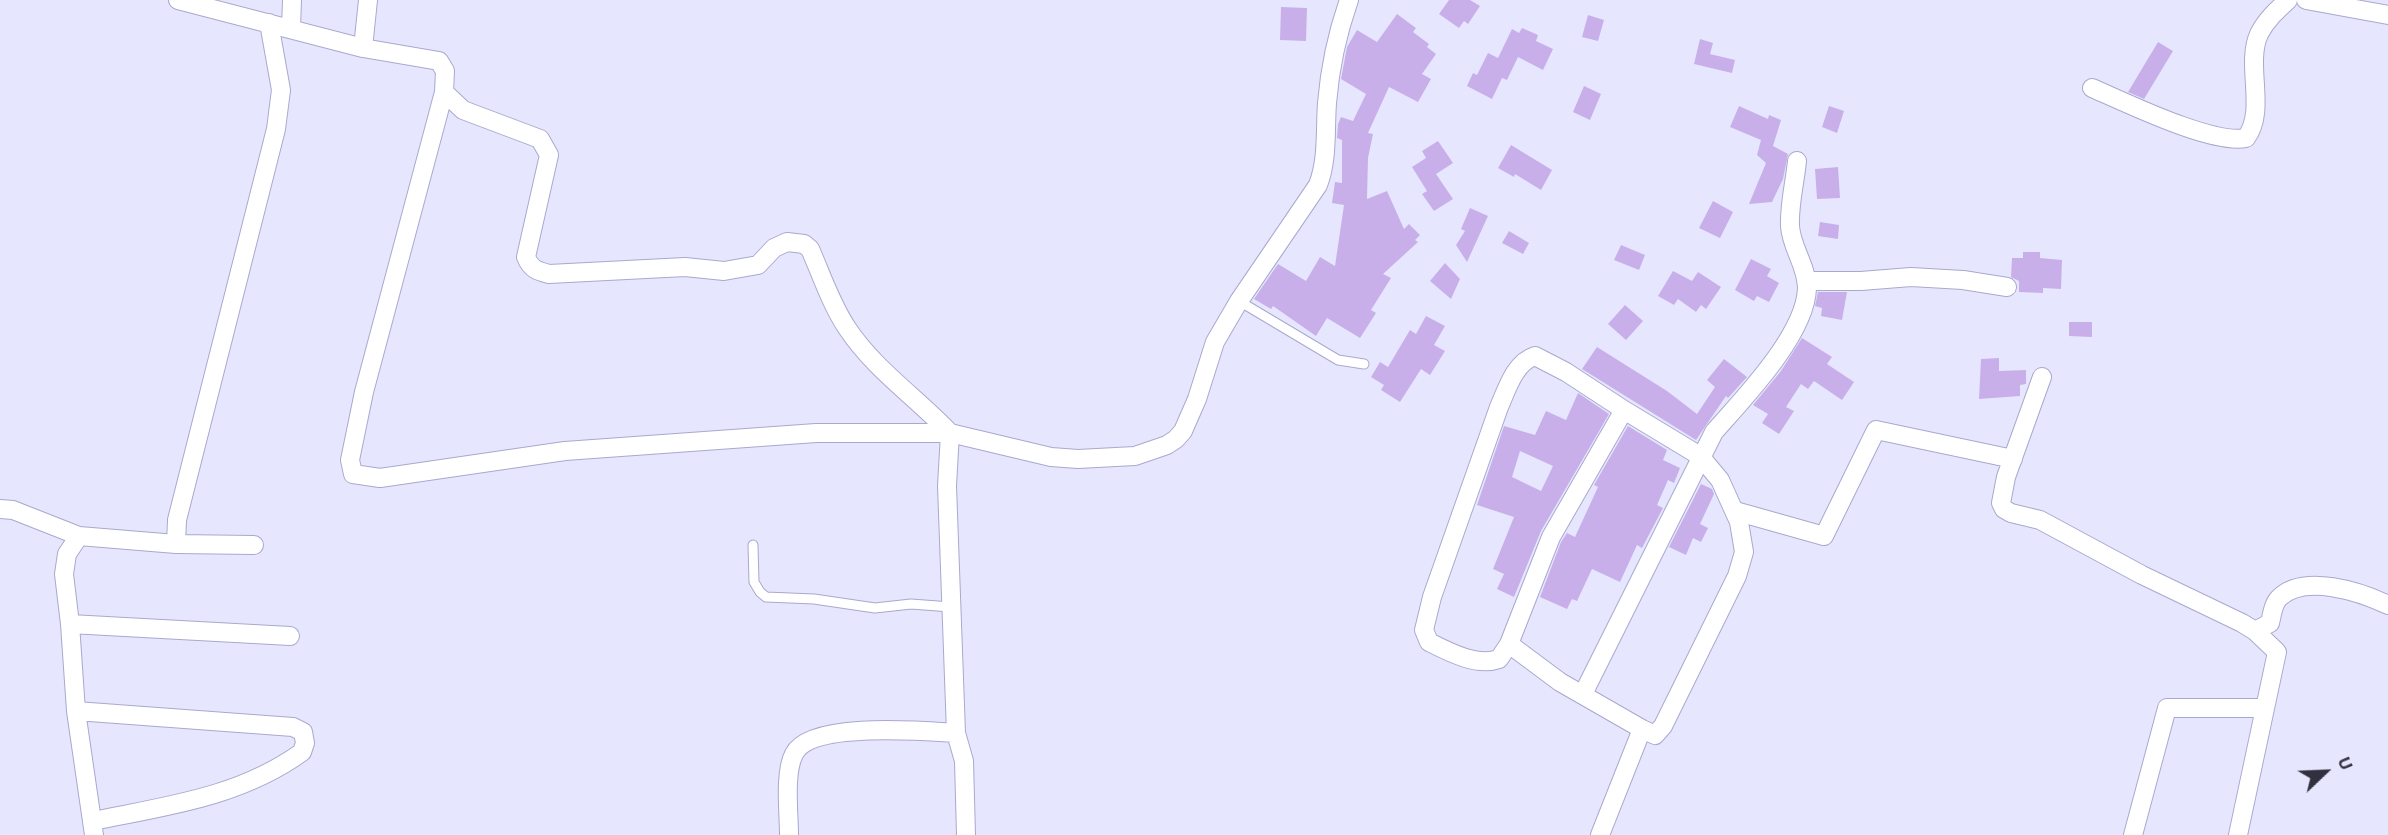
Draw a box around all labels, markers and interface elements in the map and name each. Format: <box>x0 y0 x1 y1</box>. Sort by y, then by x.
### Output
north arrow <box>2290 737 2360 807</box>
text: U <box>2334 754 2356 773</box>

